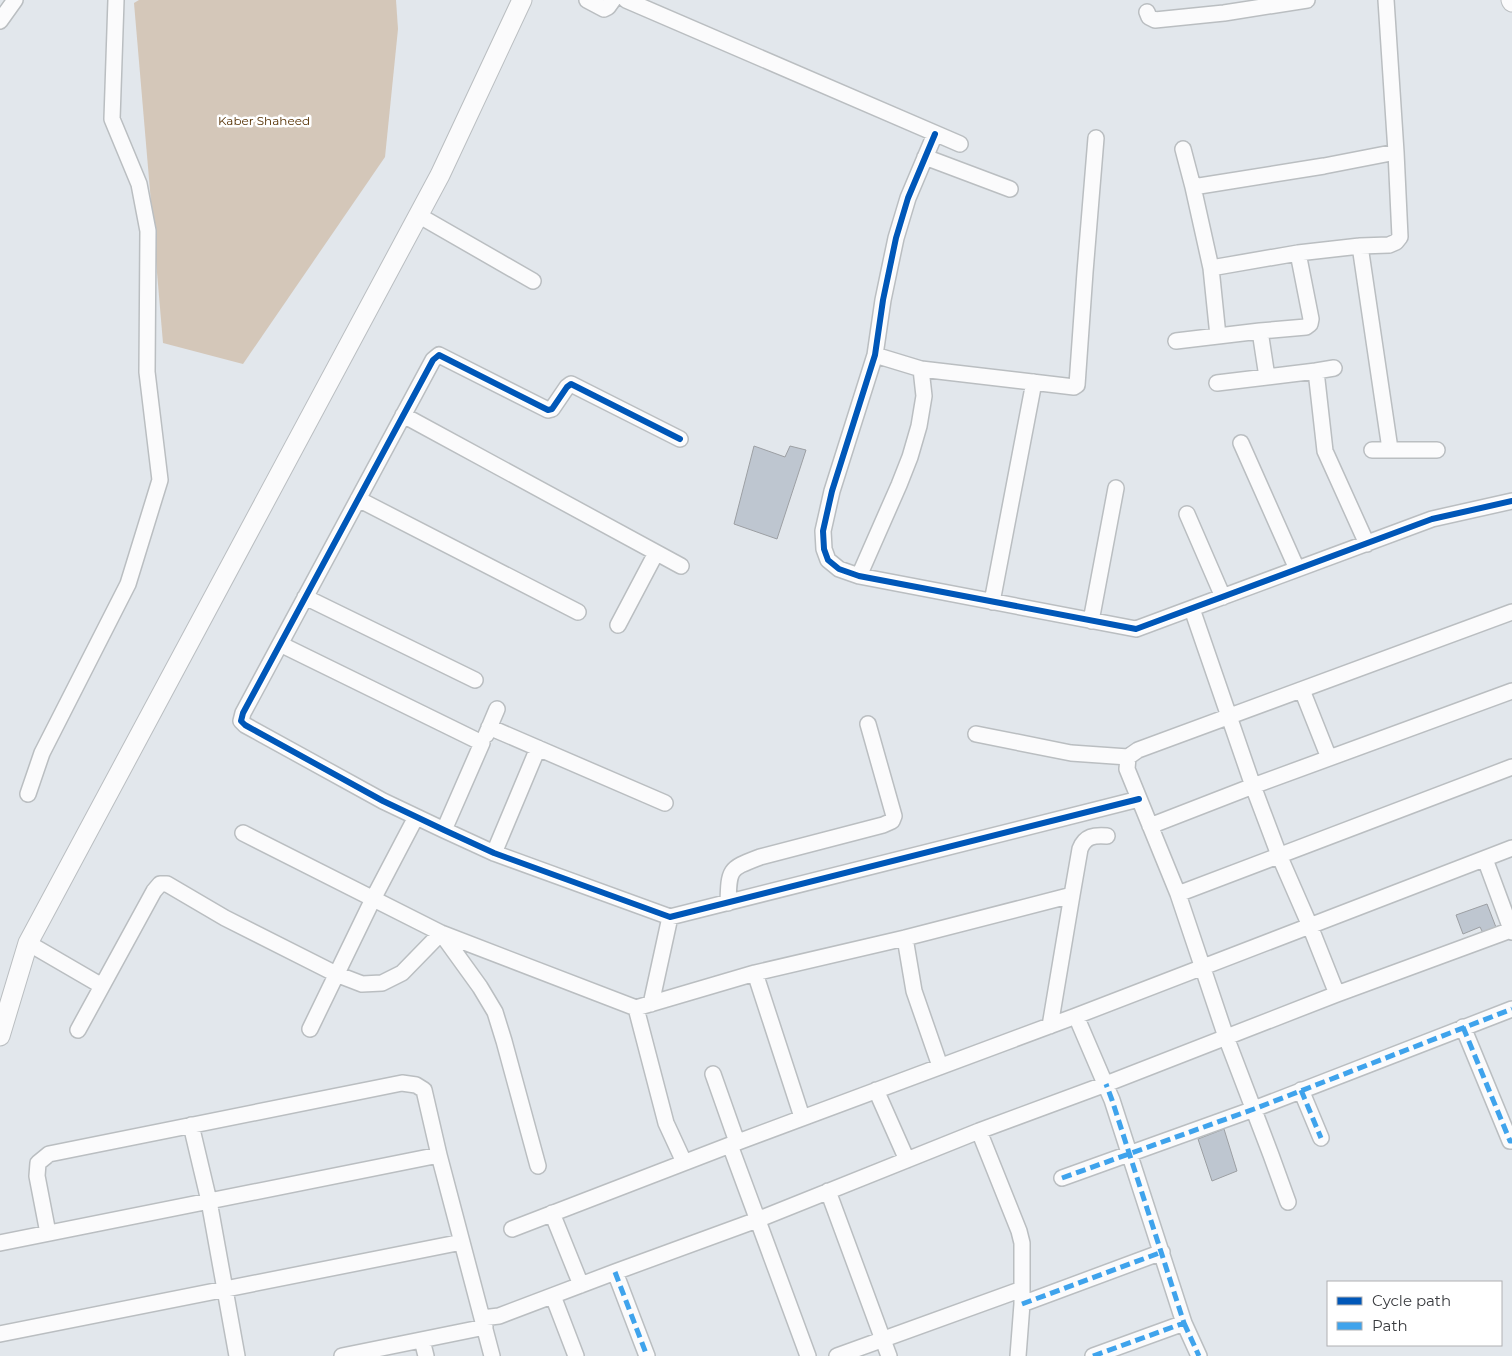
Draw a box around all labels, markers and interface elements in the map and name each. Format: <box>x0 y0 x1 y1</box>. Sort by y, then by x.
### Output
park label: Kaber Shaheed <box>218 113 310 128</box>
legend <box>1327 1281 1502 1346</box>
text: Cycle path <box>1372 1291 1451 1310</box>
text: Path <box>1372 1316 1408 1335</box>

